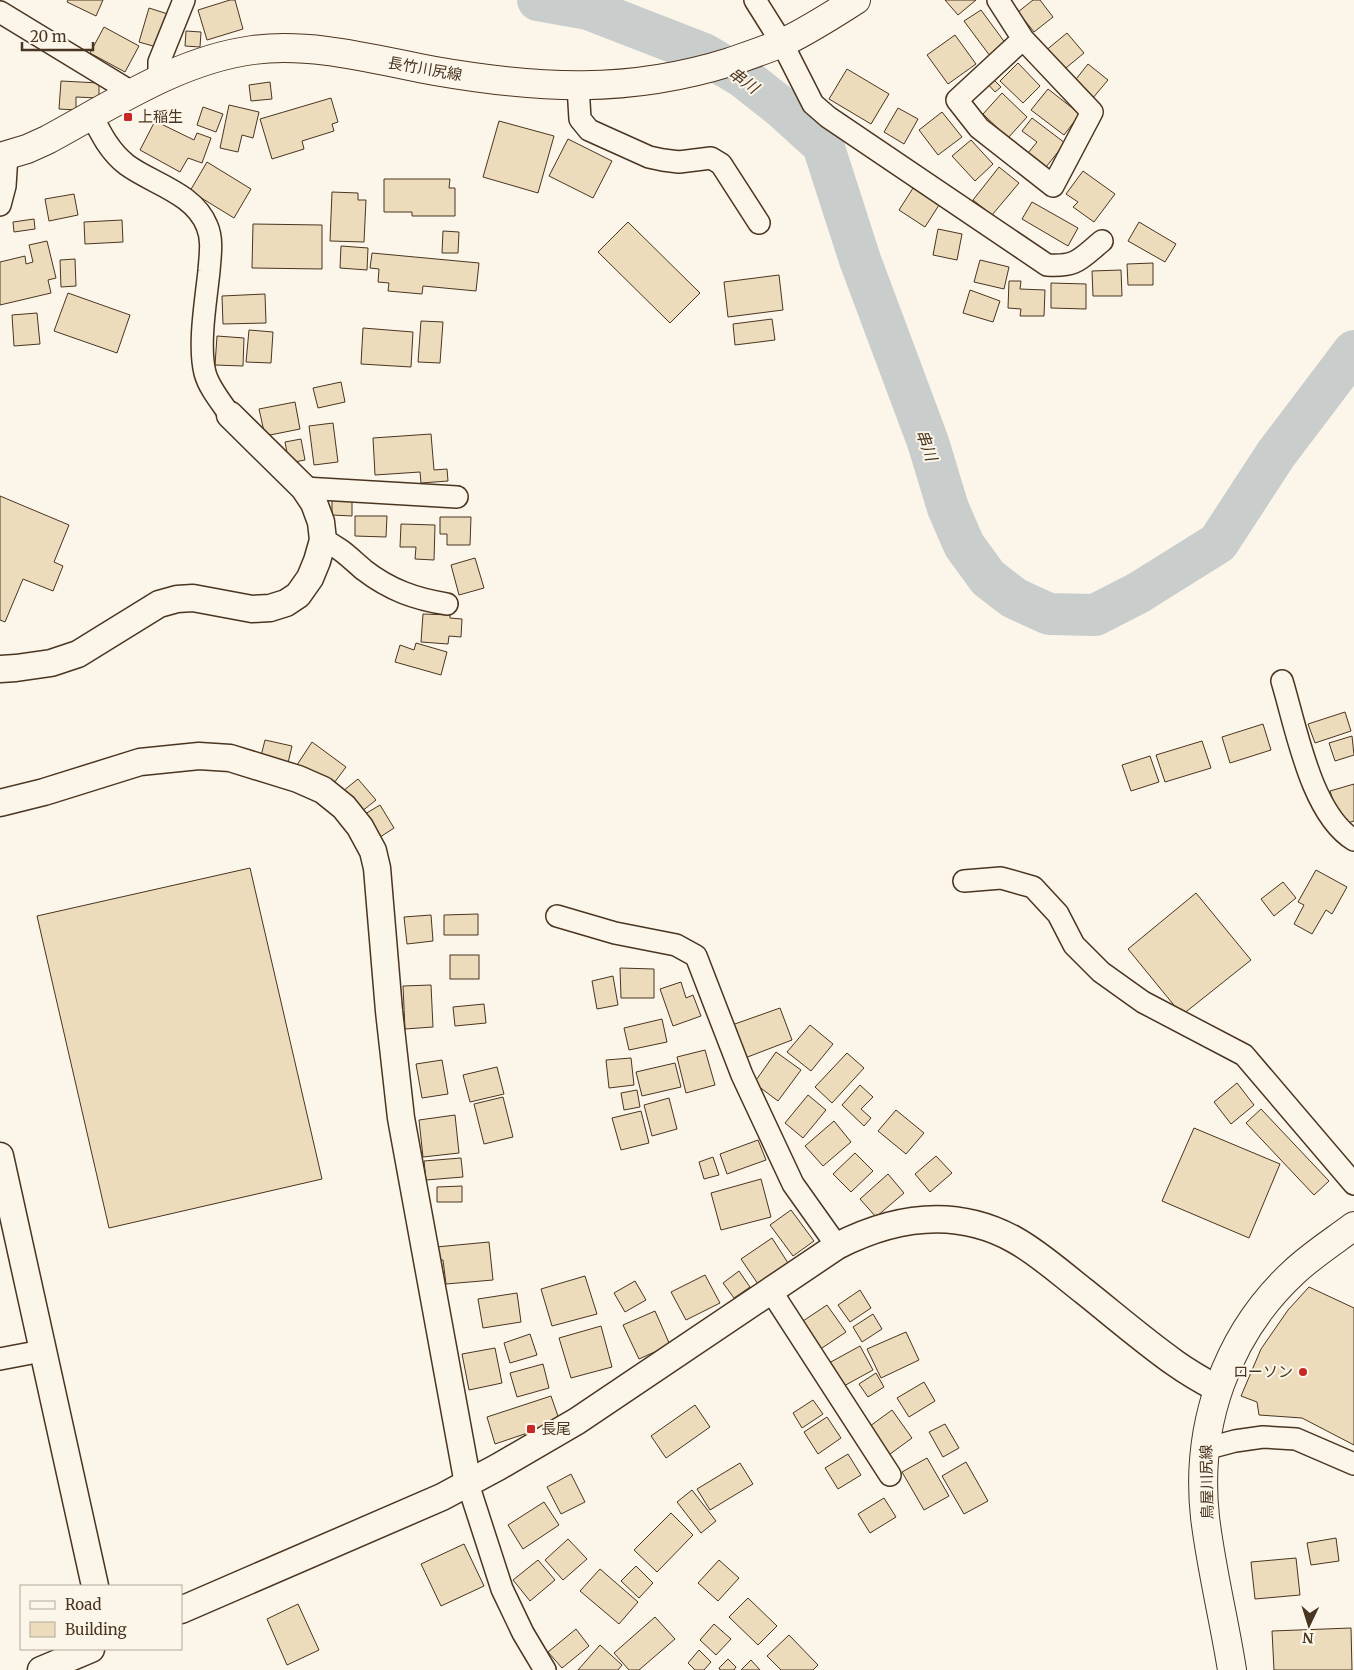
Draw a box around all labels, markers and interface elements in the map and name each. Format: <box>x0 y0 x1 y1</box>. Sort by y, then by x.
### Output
scale bar <box>22 20 94 52</box>
text: 20 m <box>30 27 67 46</box>
street label: 長竹川尻線 <box>386 53 464 84</box>
water label: 串川 <box>725 63 764 99</box>
place label: 上稲生 <box>138 107 183 126</box>
marker: 上稲生 <box>122 111 134 123</box>
water label: 串川 <box>912 427 943 465</box>
place label: ローソン <box>1233 1362 1293 1381</box>
marker: ローソン <box>1297 1366 1309 1378</box>
place label: 長尾 <box>541 1419 571 1438</box>
marker: 長尾 <box>525 1423 537 1435</box>
street label: 鳥屋川尻線 <box>1196 1444 1217 1520</box>
legend <box>20 1585 182 1650</box>
text: Road <box>65 1595 101 1614</box>
north arrow <box>1284 1600 1334 1650</box>
text: Building <box>65 1620 127 1639</box>
text: N <box>1302 1629 1314 1647</box>

